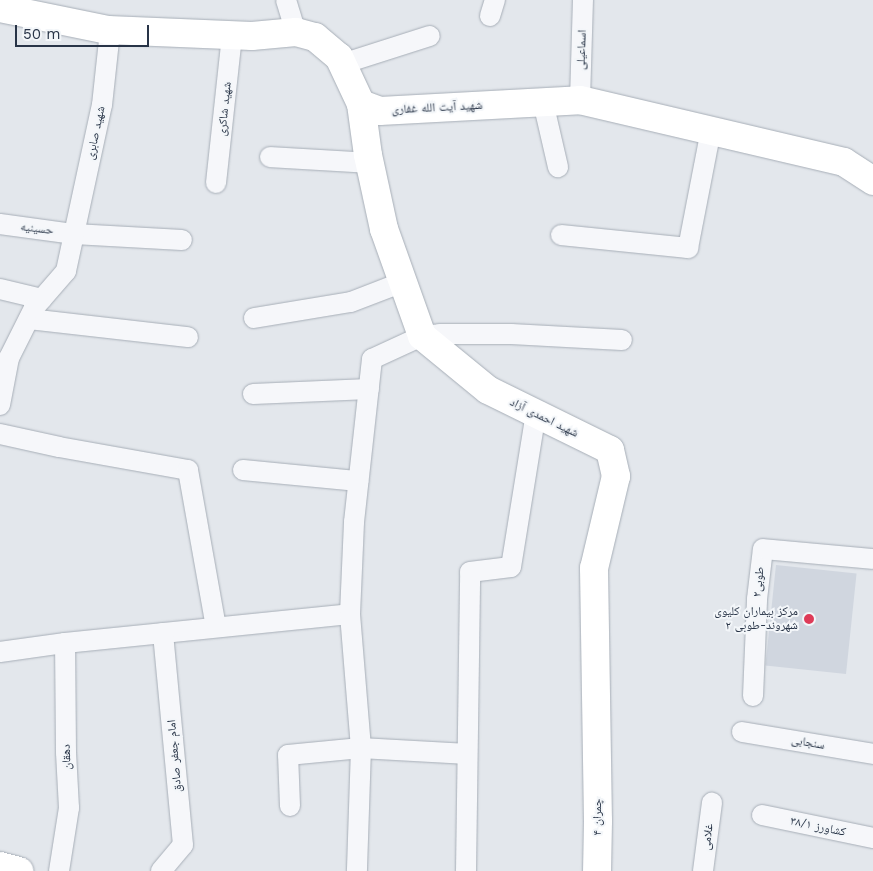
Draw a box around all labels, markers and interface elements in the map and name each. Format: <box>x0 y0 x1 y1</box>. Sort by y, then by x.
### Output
scale bar <box>18 15 151 47</box>
text: 50 m <box>23 25 60 43</box>
street label: اسماعیلی <box>574 30 590 70</box>
street label: شهید شاکری <box>215 81 235 137</box>
street label: شهید آیت الله غفاری <box>391 98 483 118</box>
street label: شهید صابری <box>83 105 109 161</box>
street label: حسینیه <box>20 220 54 238</box>
street label: شهید احمدی آزاد <box>507 395 581 441</box>
street label: طوبی۲ <box>750 566 768 598</box>
place label: مرکز بیماران کلیوی شهروند-طوبی ۲ <box>714 605 798 633</box>
marker: مرکز بیماران کلیوی شهروند-طوبی ۲ <box>802 612 816 626</box>
street label: امام جعفر صادق <box>165 719 185 793</box>
street label: سنجابی <box>790 733 826 753</box>
street label: دهقان <box>59 744 75 770</box>
street label: چمران ۴ <box>591 799 605 835</box>
street label: کشاورز ۳۸/۱ <box>789 814 847 840</box>
street label: غلامی <box>699 823 717 851</box>

